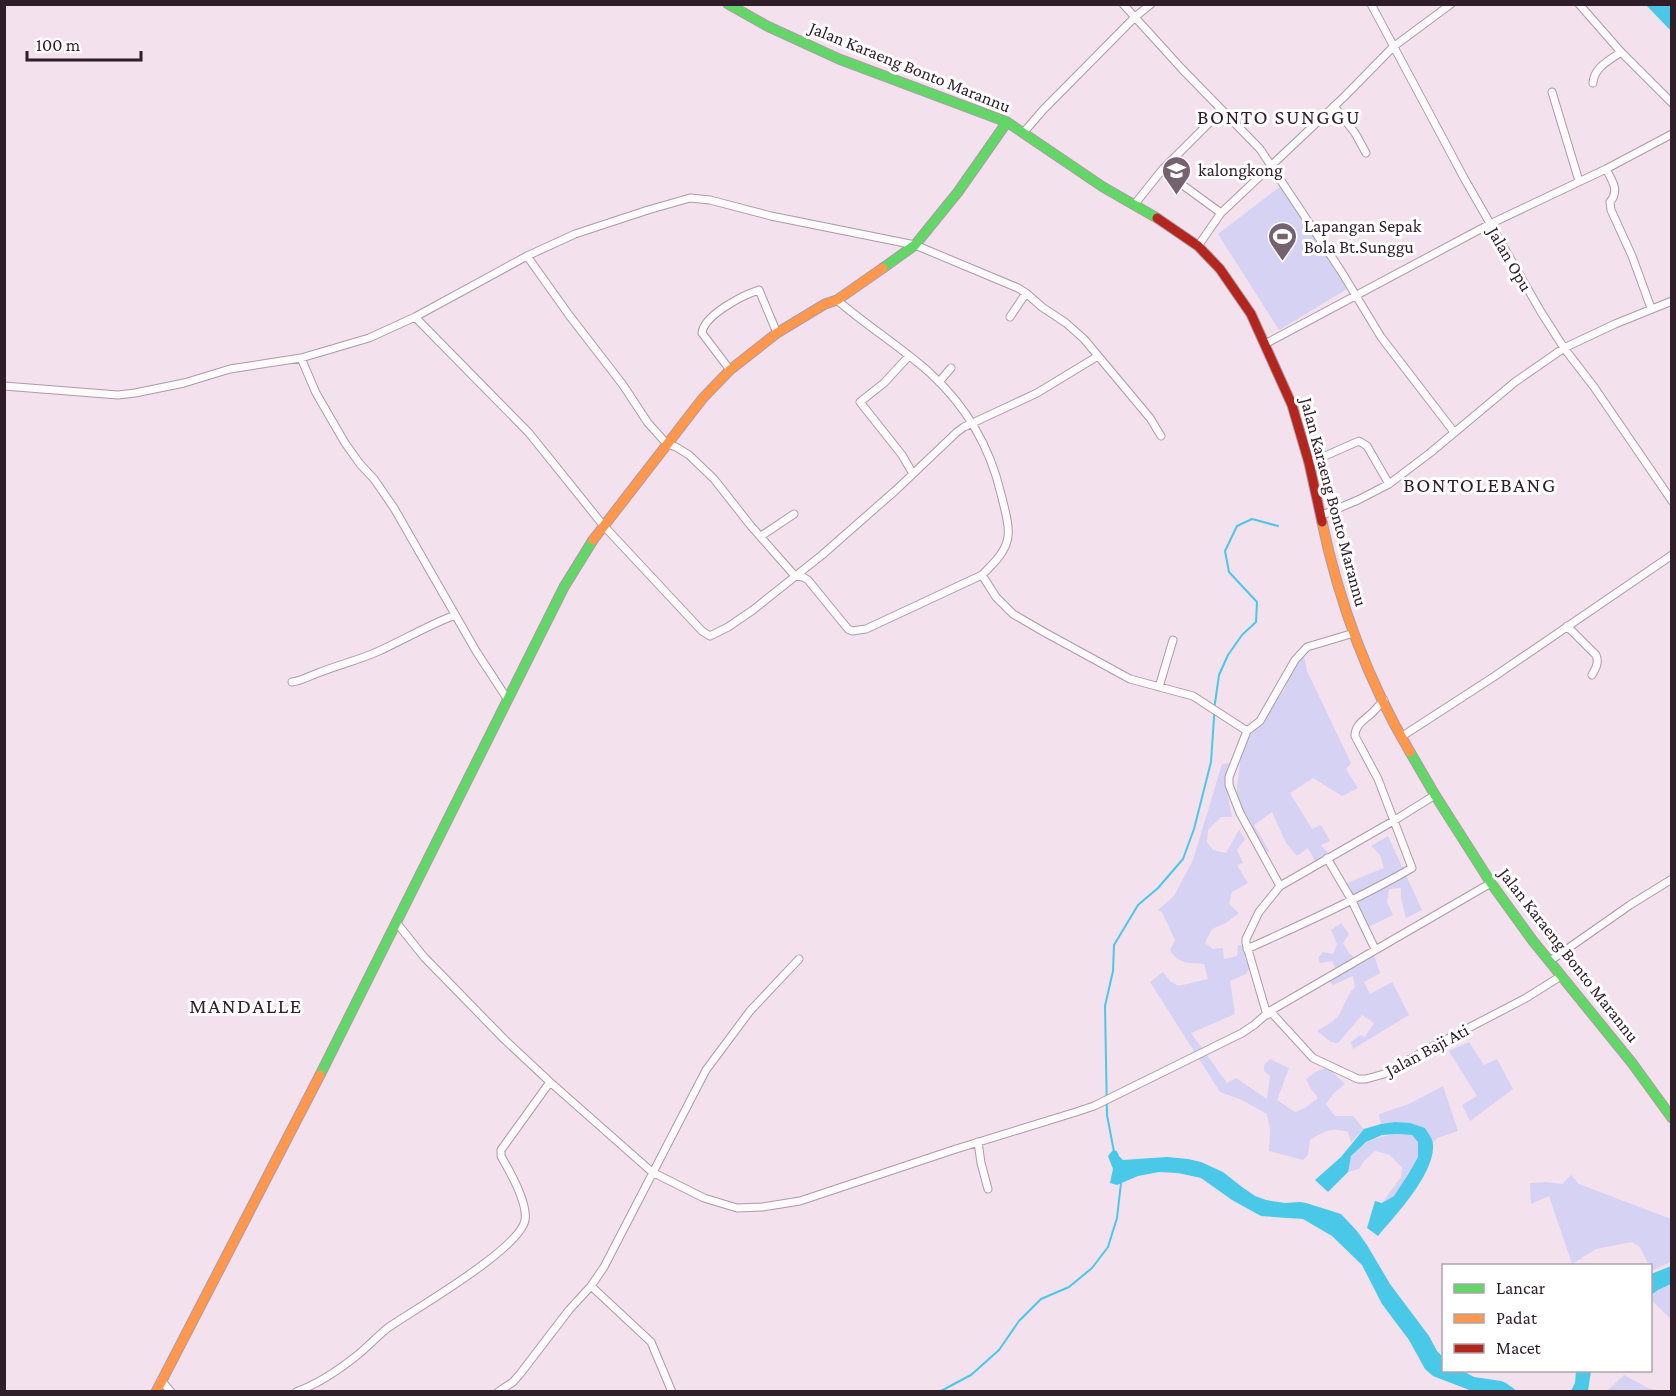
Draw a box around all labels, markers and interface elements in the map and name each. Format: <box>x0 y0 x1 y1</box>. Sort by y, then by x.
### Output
street label: Jalan Karaeng Bonto Marannu <box>805 17 1014 117</box>
scale bar <box>27 24 141 62</box>
text: 100 m <box>36 35 81 55</box>
district label: BONTO SUNGGU <box>1197 105 1361 129</box>
school or university icon: kalongkong <box>1161 154 1193 196</box>
place label: kalongkong <box>1198 160 1283 180</box>
place label: Lapangan Sepak Bola Bt.Sunggu <box>1304 216 1422 257</box>
sports icon: Lapangan Sepak Bola Bt.Sunggu <box>1267 220 1299 262</box>
street label: Jalan Opu <box>1483 222 1537 295</box>
street label: Jalan Karaeng Bonto Marannu <box>1296 393 1372 609</box>
district label: BONTOLEBANG <box>1403 473 1557 497</box>
street label: Jalan Karaeng Bonto Marannu <box>1494 862 1643 1046</box>
district label: MANDALLE <box>189 994 303 1018</box>
street label: Jalan Baji Ati <box>1380 1020 1473 1082</box>
legend <box>1442 1264 1652 1372</box>
text: Lancar <box>1496 1278 1546 1298</box>
text: Padat <box>1496 1308 1538 1328</box>
text: Macet <box>1496 1338 1542 1358</box>

